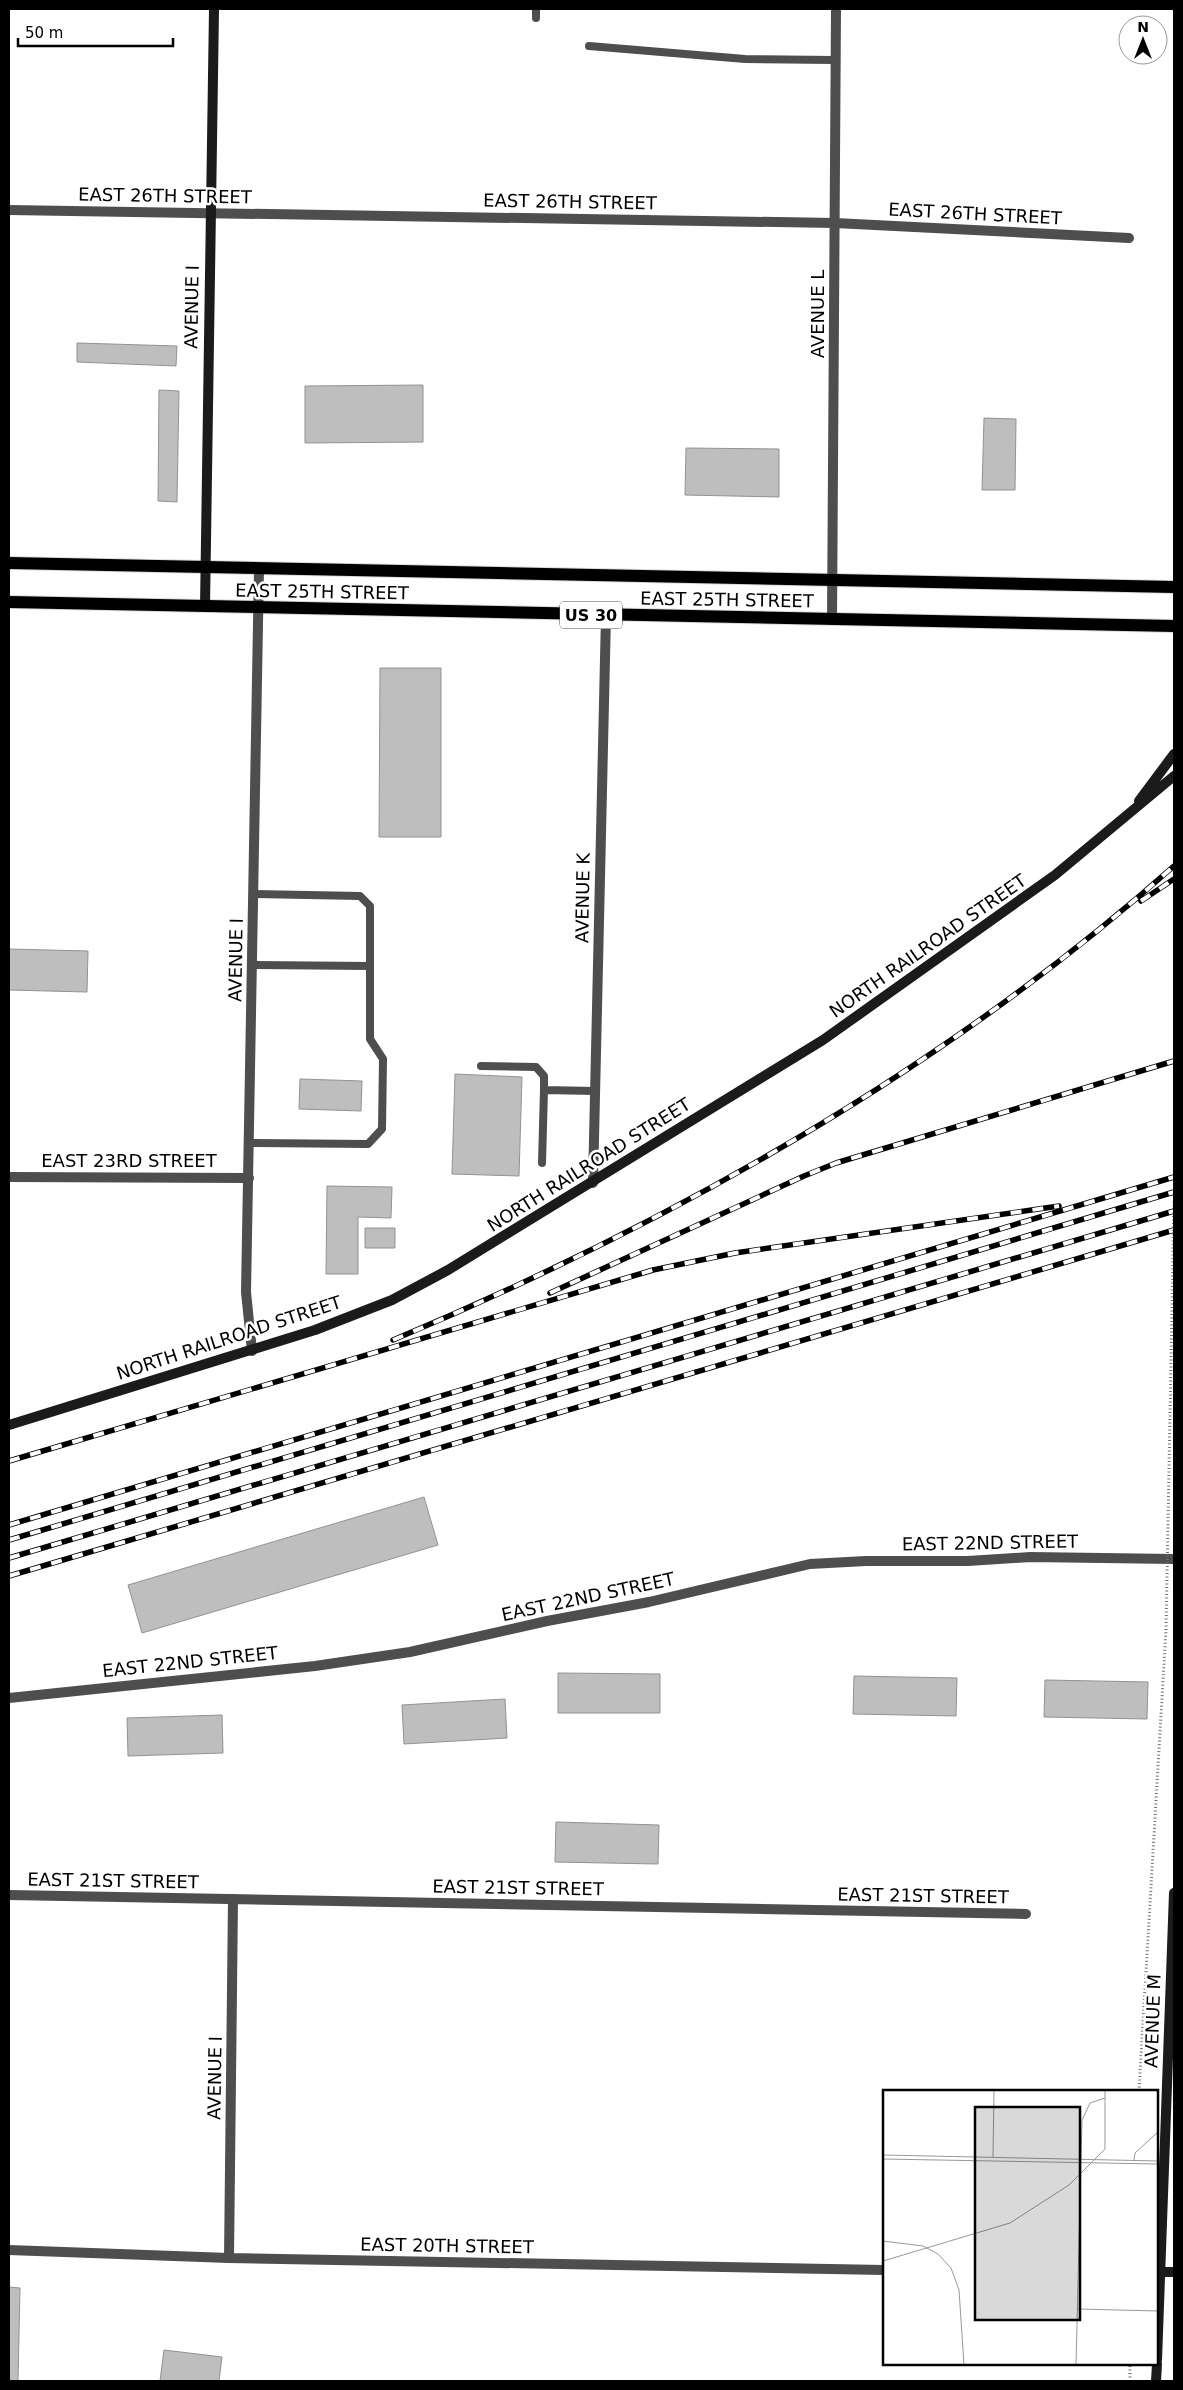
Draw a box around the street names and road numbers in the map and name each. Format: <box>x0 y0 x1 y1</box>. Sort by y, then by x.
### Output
street label: EAST 26TH STREET <box>78 183 253 208</box>
street label: EAST 26TH STREET <box>483 189 658 214</box>
street label: EAST 26TH STREET <box>888 198 1063 229</box>
street label: AVENUE I <box>180 265 203 349</box>
street label: AVENUE L <box>807 270 828 358</box>
street label: EAST 25TH STREET <box>235 579 410 604</box>
street label: EAST 25TH STREET <box>640 587 815 612</box>
road number: US 30 <box>560 602 622 628</box>
street label: AVENUE K <box>571 851 594 943</box>
street label: NORTH RAILROAD STREET <box>825 869 1031 1022</box>
street label: AVENUE I <box>224 918 247 1002</box>
street label: NORTH RAILROAD STREET <box>483 1093 695 1236</box>
street label: EAST 23RD STREET <box>41 1150 218 1171</box>
street label: NORTH RAILROAD STREET <box>114 1291 345 1384</box>
street label: EAST 22ND STREET <box>902 1530 1079 1555</box>
street label: EAST 22ND STREET <box>499 1568 677 1625</box>
street label: EAST 22ND STREET <box>101 1642 280 1681</box>
street label: EAST 21ST STREET <box>27 1869 200 1893</box>
street label: EAST 21ST STREET <box>432 1876 605 1900</box>
street label: EAST 21ST STREET <box>837 1884 1010 1908</box>
street label: AVENUE M <box>1140 1974 1165 2068</box>
street label: AVENUE I <box>203 2036 226 2120</box>
street label: EAST 20TH STREET <box>360 2233 535 2258</box>

